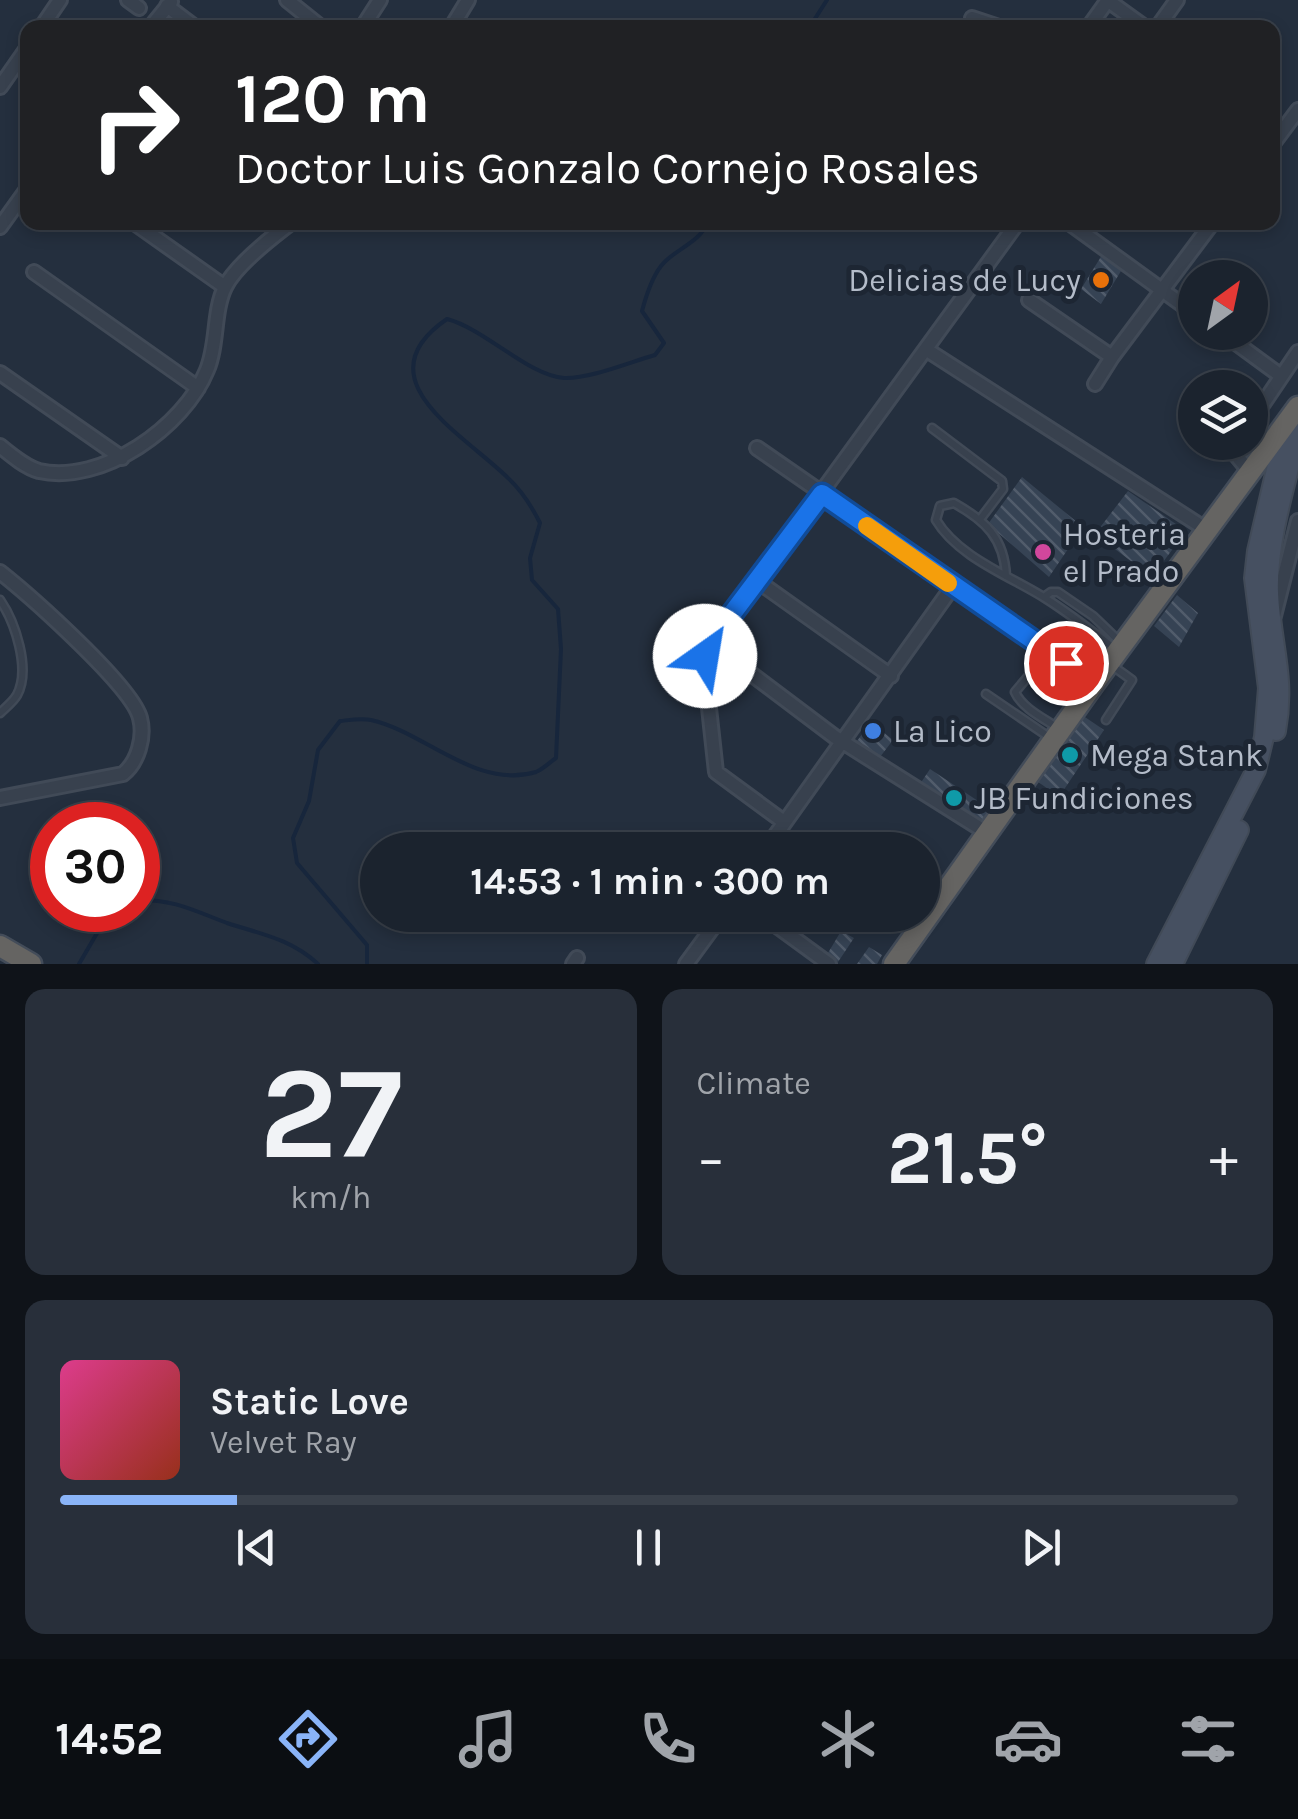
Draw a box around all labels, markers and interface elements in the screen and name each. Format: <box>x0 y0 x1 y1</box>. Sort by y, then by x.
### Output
text: 120 m <box>235 58 431 140</box>
icon: right <box>70 60 200 190</box>
text: Doctor Luis Gonzalo Cornejo Rosales <box>235 142 980 194</box>
north arrow <box>1178 260 1268 350</box>
map controls <box>1178 260 1268 460</box>
place label: Delicias de Lucy <box>848 262 1081 299</box>
marker: Delicias de Lucy <box>1090 269 1112 291</box>
button: layers <box>1178 370 1268 460</box>
place label: Hosteria el Prado <box>1063 516 1186 590</box>
marker: Hosteria el Prado <box>1032 541 1054 563</box>
position arrow <box>653 604 757 708</box>
pin <box>1024 621 1109 706</box>
icon: arrive <box>1039 636 1094 691</box>
place label: La Lico <box>893 713 992 750</box>
marker: La Lico <box>862 720 884 742</box>
place label: Mega Stank <box>1090 737 1263 774</box>
marker: Mega Stank <box>1059 744 1081 766</box>
place label: JB Fundiciones <box>974 780 1194 817</box>
marker: JB Fundiciones <box>943 787 965 809</box>
speed limit sign: 30 <box>30 802 160 932</box>
text: 14:53 · 1 min · 300 m <box>470 859 830 904</box>
text: 27 <box>259 1038 402 1190</box>
text: Climate <box>697 1065 811 1102</box>
text: 21.5° <box>887 1114 1048 1202</box>
text: − <box>697 1126 725 1190</box>
text: + <box>1209 1126 1238 1190</box>
text: km/h <box>290 1179 371 1216</box>
text: Static Love <box>210 1379 409 1424</box>
text: Velvet Ray <box>210 1424 357 1461</box>
icon: previous <box>229 1520 284 1575</box>
icon: pause <box>621 1520 676 1575</box>
icon: next <box>1014 1520 1069 1575</box>
icon: directions <box>273 1704 343 1774</box>
icon: music <box>453 1704 523 1774</box>
icon: phone <box>633 1704 703 1774</box>
icon: climate <box>813 1704 883 1774</box>
icon: car <box>993 1704 1063 1774</box>
icon: filters <box>1173 1704 1243 1774</box>
text: 14:52 <box>55 1713 163 1765</box>

